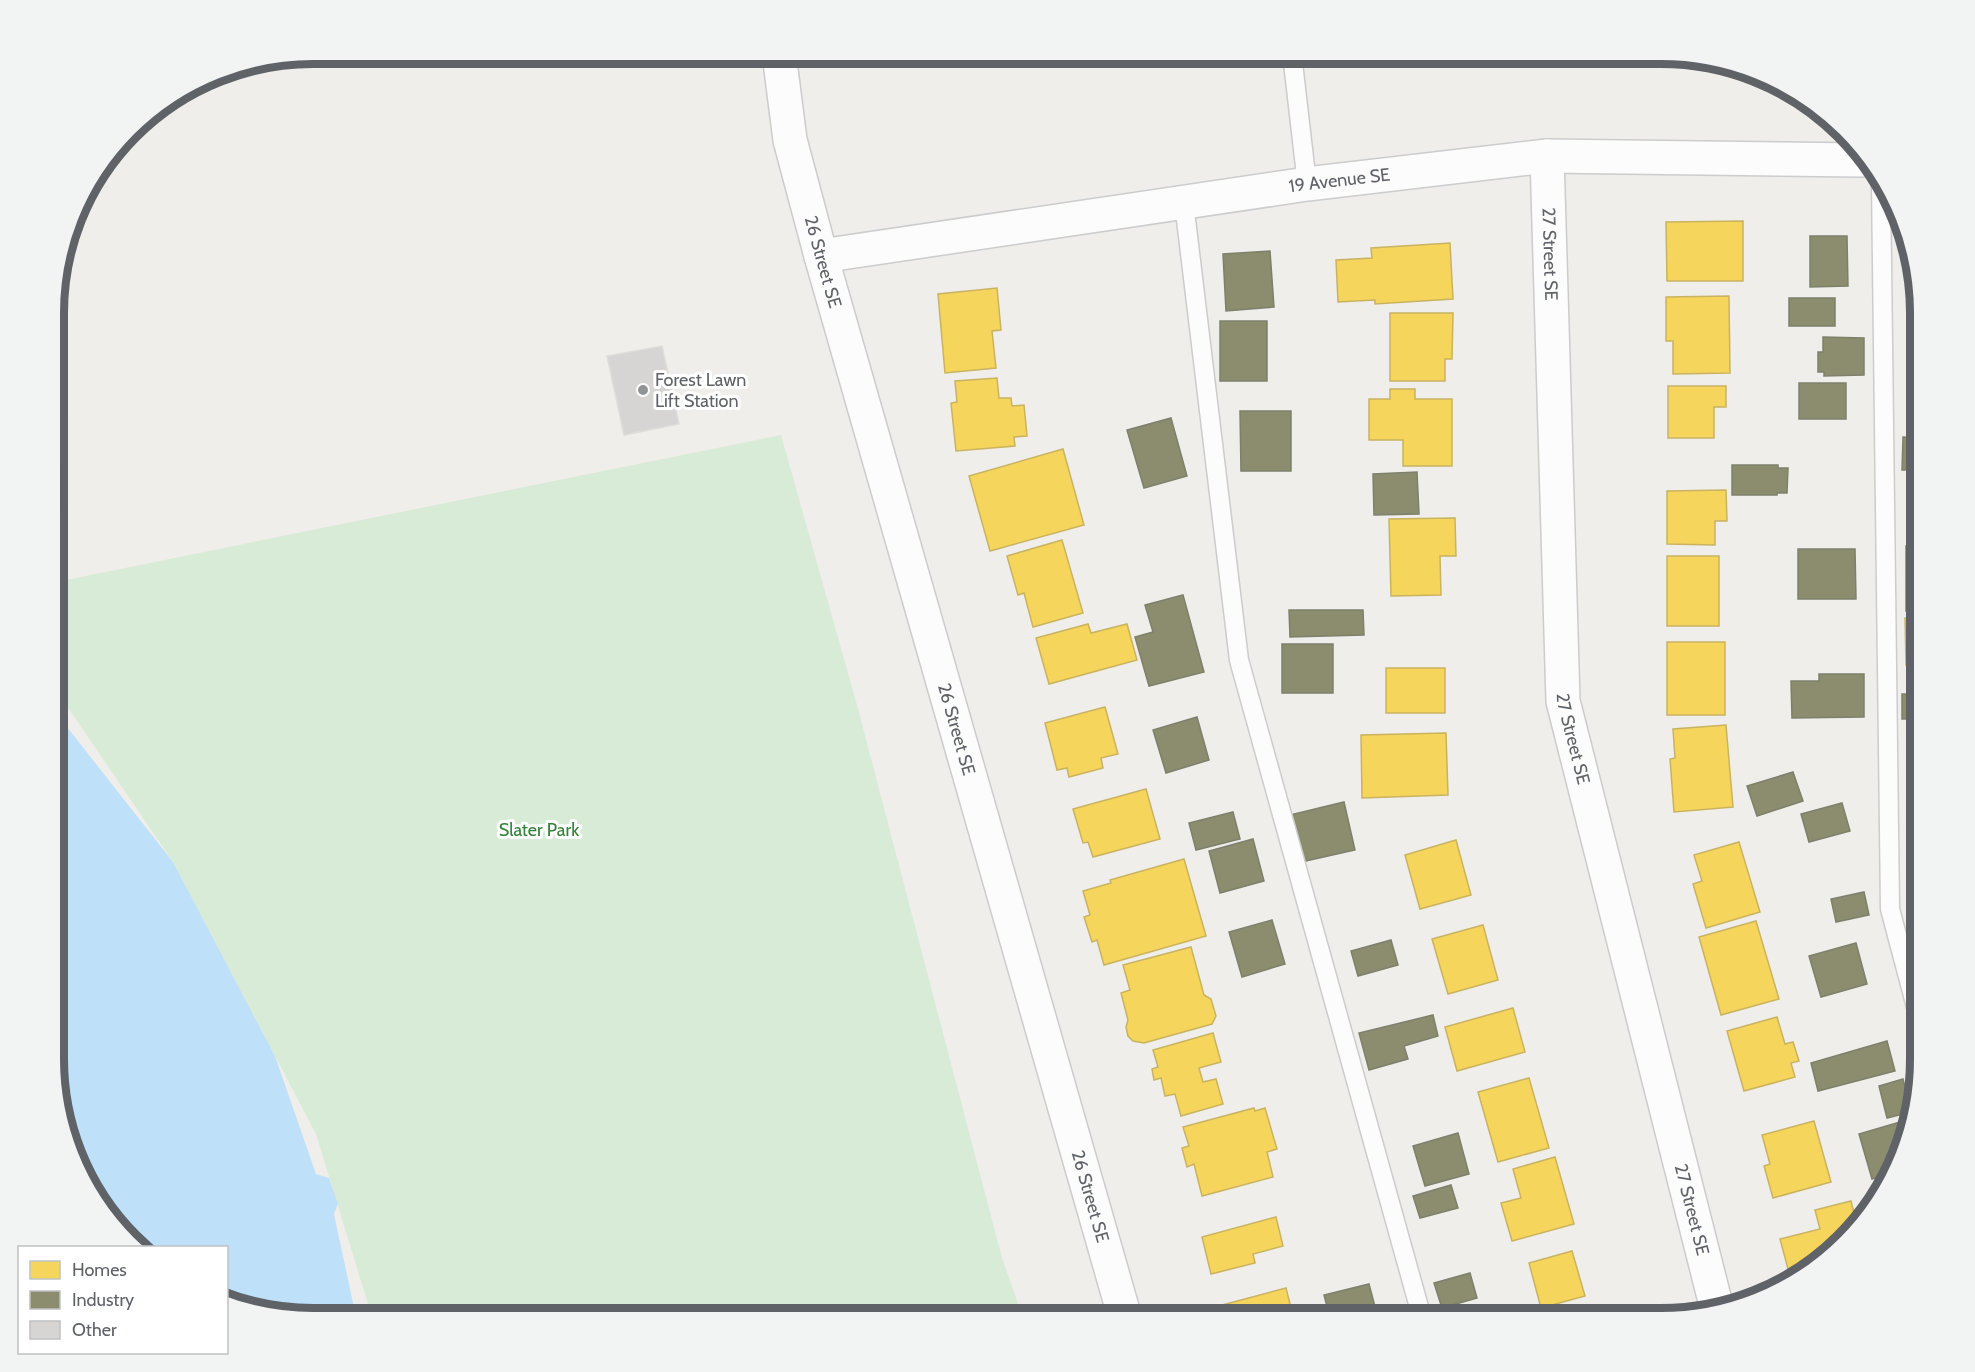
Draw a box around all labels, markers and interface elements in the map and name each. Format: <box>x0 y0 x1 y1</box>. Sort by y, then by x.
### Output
street label: 19 Avenue SE <box>1287 163 1391 198</box>
street label: 27 Street SE <box>1538 207 1562 301</box>
street label: 26 Street SE <box>800 213 846 311</box>
place label: Forest Lawn Lift Station <box>655 369 746 412</box>
marker: Forest Lawn Lift Station <box>636 383 650 397</box>
street label: 26 Street SE <box>933 681 980 778</box>
street label: 27 Street SE <box>1552 693 1595 787</box>
park label: Slater Park <box>499 819 580 841</box>
street label: 26 Street SE <box>1067 1148 1114 1245</box>
street label: 27 Street SE <box>1670 1162 1714 1258</box>
legend <box>18 1246 228 1354</box>
text: Homes <box>72 1259 127 1281</box>
text: Industry <box>72 1289 134 1311</box>
text: Other <box>72 1319 117 1341</box>

